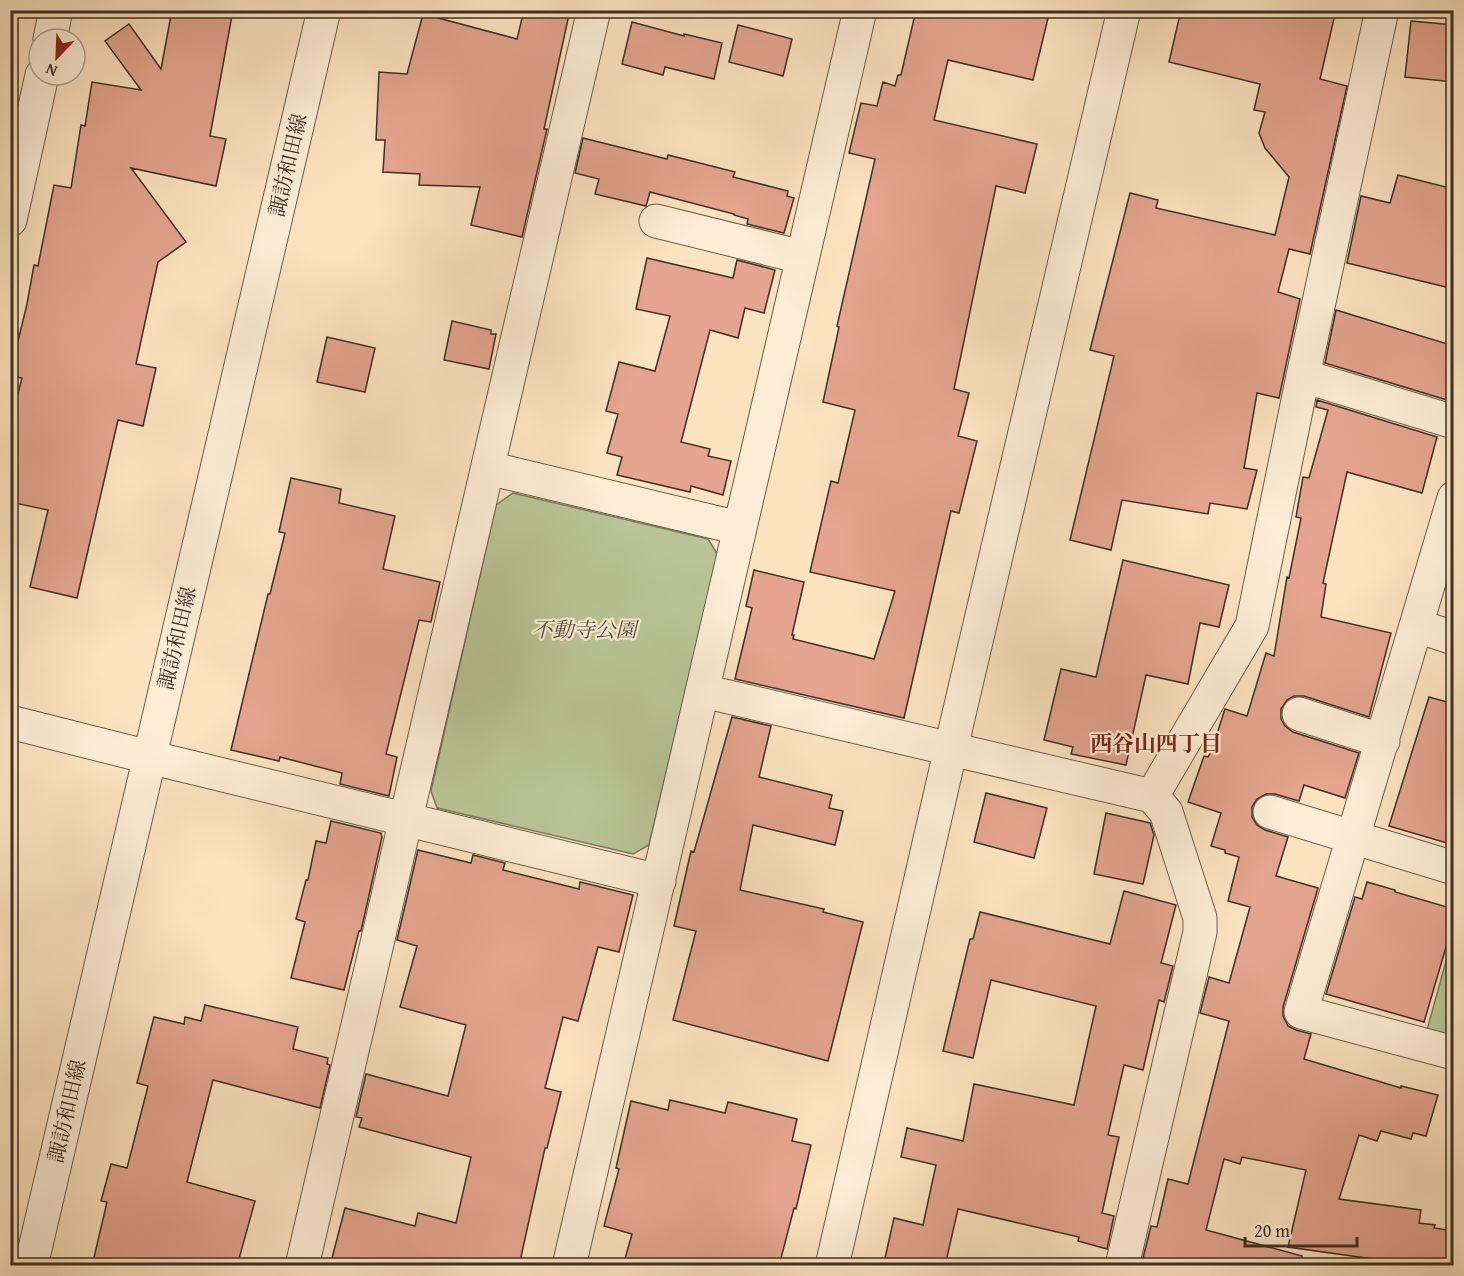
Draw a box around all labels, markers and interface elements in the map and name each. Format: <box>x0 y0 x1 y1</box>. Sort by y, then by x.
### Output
north arrow <box>27 27 87 87</box>
text: N <box>41 58 61 84</box>
street label: 諏訪和田線 <box>261 110 314 220</box>
street label: 諏訪和田線 <box>150 583 203 693</box>
park label: 不動寺公園 <box>532 614 639 645</box>
district label: 西谷山四丁目 <box>1090 727 1222 759</box>
street label: 諏訪和田線 <box>40 1056 93 1166</box>
scale bar <box>1245 1210 1358 1248</box>
text: 20 m <box>1254 1217 1290 1244</box>

